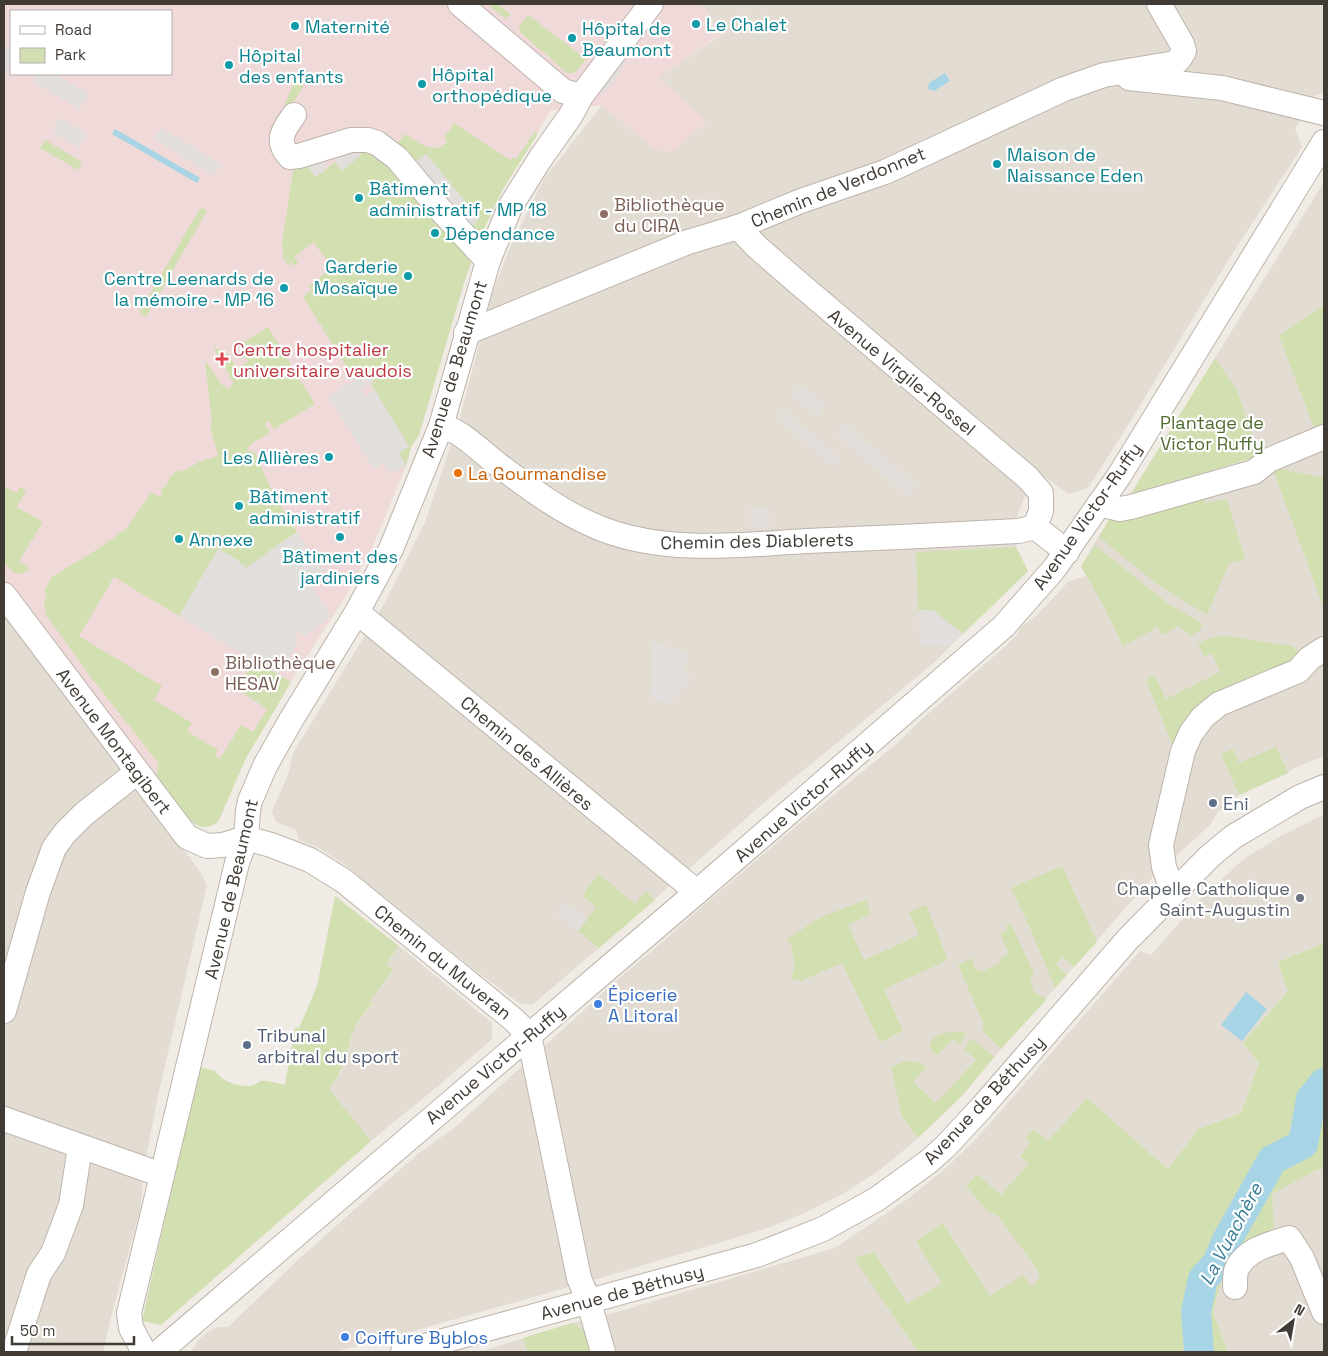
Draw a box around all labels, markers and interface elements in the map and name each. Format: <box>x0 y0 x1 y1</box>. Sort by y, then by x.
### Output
legend <box>10 10 172 75</box>
place label: Le Chalet <box>706 13 787 36</box>
place label: Maternité <box>305 15 390 38</box>
place label: Hôpital de Beaumont <box>582 17 671 61</box>
marker: Le Chalet <box>690 18 702 30</box>
text: Road <box>55 20 92 39</box>
marker: Maternité <box>289 20 301 32</box>
marker: Hôpital de Beaumont <box>566 32 578 44</box>
place label: Hôpital des enfants <box>239 44 343 88</box>
text: Park <box>55 45 86 64</box>
marker: Hôpital des enfants <box>223 59 235 71</box>
place label: Hôpital orthopédique <box>432 63 552 107</box>
marker: Hôpital orthopédique <box>416 78 428 90</box>
street label: Chemin de Verdonnet <box>747 141 929 233</box>
place label: Maison de Naissance Eden <box>1007 143 1143 187</box>
marker: Maison de Naissance Eden <box>991 158 1003 170</box>
place label: Bâtiment administratif - MP 18 <box>369 177 547 221</box>
marker: Bâtiment administratif - MP 18 <box>353 192 365 204</box>
place label: Bibliothèque du CIRA <box>614 193 725 237</box>
marker: Bibliothèque du CIRA <box>598 208 610 220</box>
place label: Dépendance <box>445 222 555 245</box>
marker: Dépendance <box>429 227 441 239</box>
place label: Garderie Mosaïque <box>314 255 398 299</box>
place label: Centre Leenards de la mémoire - MP 16 <box>104 267 274 311</box>
marker: Garderie Mosaïque <box>402 270 414 282</box>
street label: Avenue de Beaumont <box>416 277 492 461</box>
marker: Centre Leenards de la mémoire - MP 16 <box>278 282 290 294</box>
street label: Avenue Virgile-Rossel <box>823 304 981 440</box>
place label: Centre hospitalier universitaire vaudois <box>233 338 412 382</box>
marker: Centre hospitalier universitaire vaudois <box>215 352 229 366</box>
park label: Plantage de Victor Ruffy <box>1160 411 1264 455</box>
street label: Avenue Victor-Ruffy <box>1027 438 1147 594</box>
place label: Les Allières <box>223 446 319 469</box>
marker: Les Allières <box>323 451 335 463</box>
place label: La Gourmandise <box>468 462 607 485</box>
marker: La Gourmandise <box>452 467 464 479</box>
place label: Bâtiment administratif <box>249 485 361 529</box>
marker: Bâtiment administratif <box>233 500 245 512</box>
place label: Annexe <box>189 528 253 551</box>
street label: Chemin des Diablerets <box>660 528 854 554</box>
marker: Bâtiment des jardiniers <box>334 531 346 543</box>
marker: Annexe <box>173 533 185 545</box>
place label: Bâtiment des jardiniers <box>282 545 398 589</box>
place label: Bibliothèque HESAV <box>225 651 336 695</box>
street label: Avenue Montagibert <box>51 663 177 819</box>
marker: Bibliothèque HESAV <box>209 666 221 678</box>
street label: Chemin des Allières <box>456 691 598 815</box>
street label: Avenue Victor-Ruffy <box>730 735 876 867</box>
place label: Eni <box>1223 792 1249 815</box>
street label: Avenue de Beaumont <box>199 797 263 981</box>
marker: Eni <box>1207 797 1219 809</box>
place label: Chapelle Catholique Saint-Augustin <box>1117 877 1290 921</box>
marker: Chapelle Catholique Saint-Augustin <box>1294 892 1306 904</box>
street label: Chemin du Muveran <box>370 899 516 1025</box>
place label: Épicerie A Litoral <box>608 983 678 1027</box>
marker: Épicerie A Litoral <box>592 998 604 1010</box>
street label: Avenue Victor-Ruffy <box>421 999 569 1129</box>
place label: Tribunal arbitral du sport <box>257 1024 399 1068</box>
street label: Avenue de Béthusy <box>918 1031 1050 1169</box>
marker: Tribunal arbitral du sport <box>241 1039 253 1051</box>
water label: La Vuachère <box>1194 1178 1269 1289</box>
street label: Avenue de Béthusy <box>538 1259 706 1325</box>
north arrow <box>1268 1296 1318 1346</box>
text: N <box>1291 1300 1308 1320</box>
scale bar <box>12 1314 135 1346</box>
text: 50 m <box>20 1321 55 1340</box>
place label: Coiffure Byblos <box>355 1326 488 1349</box>
marker: Coiffure Byblos <box>339 1331 351 1343</box>

